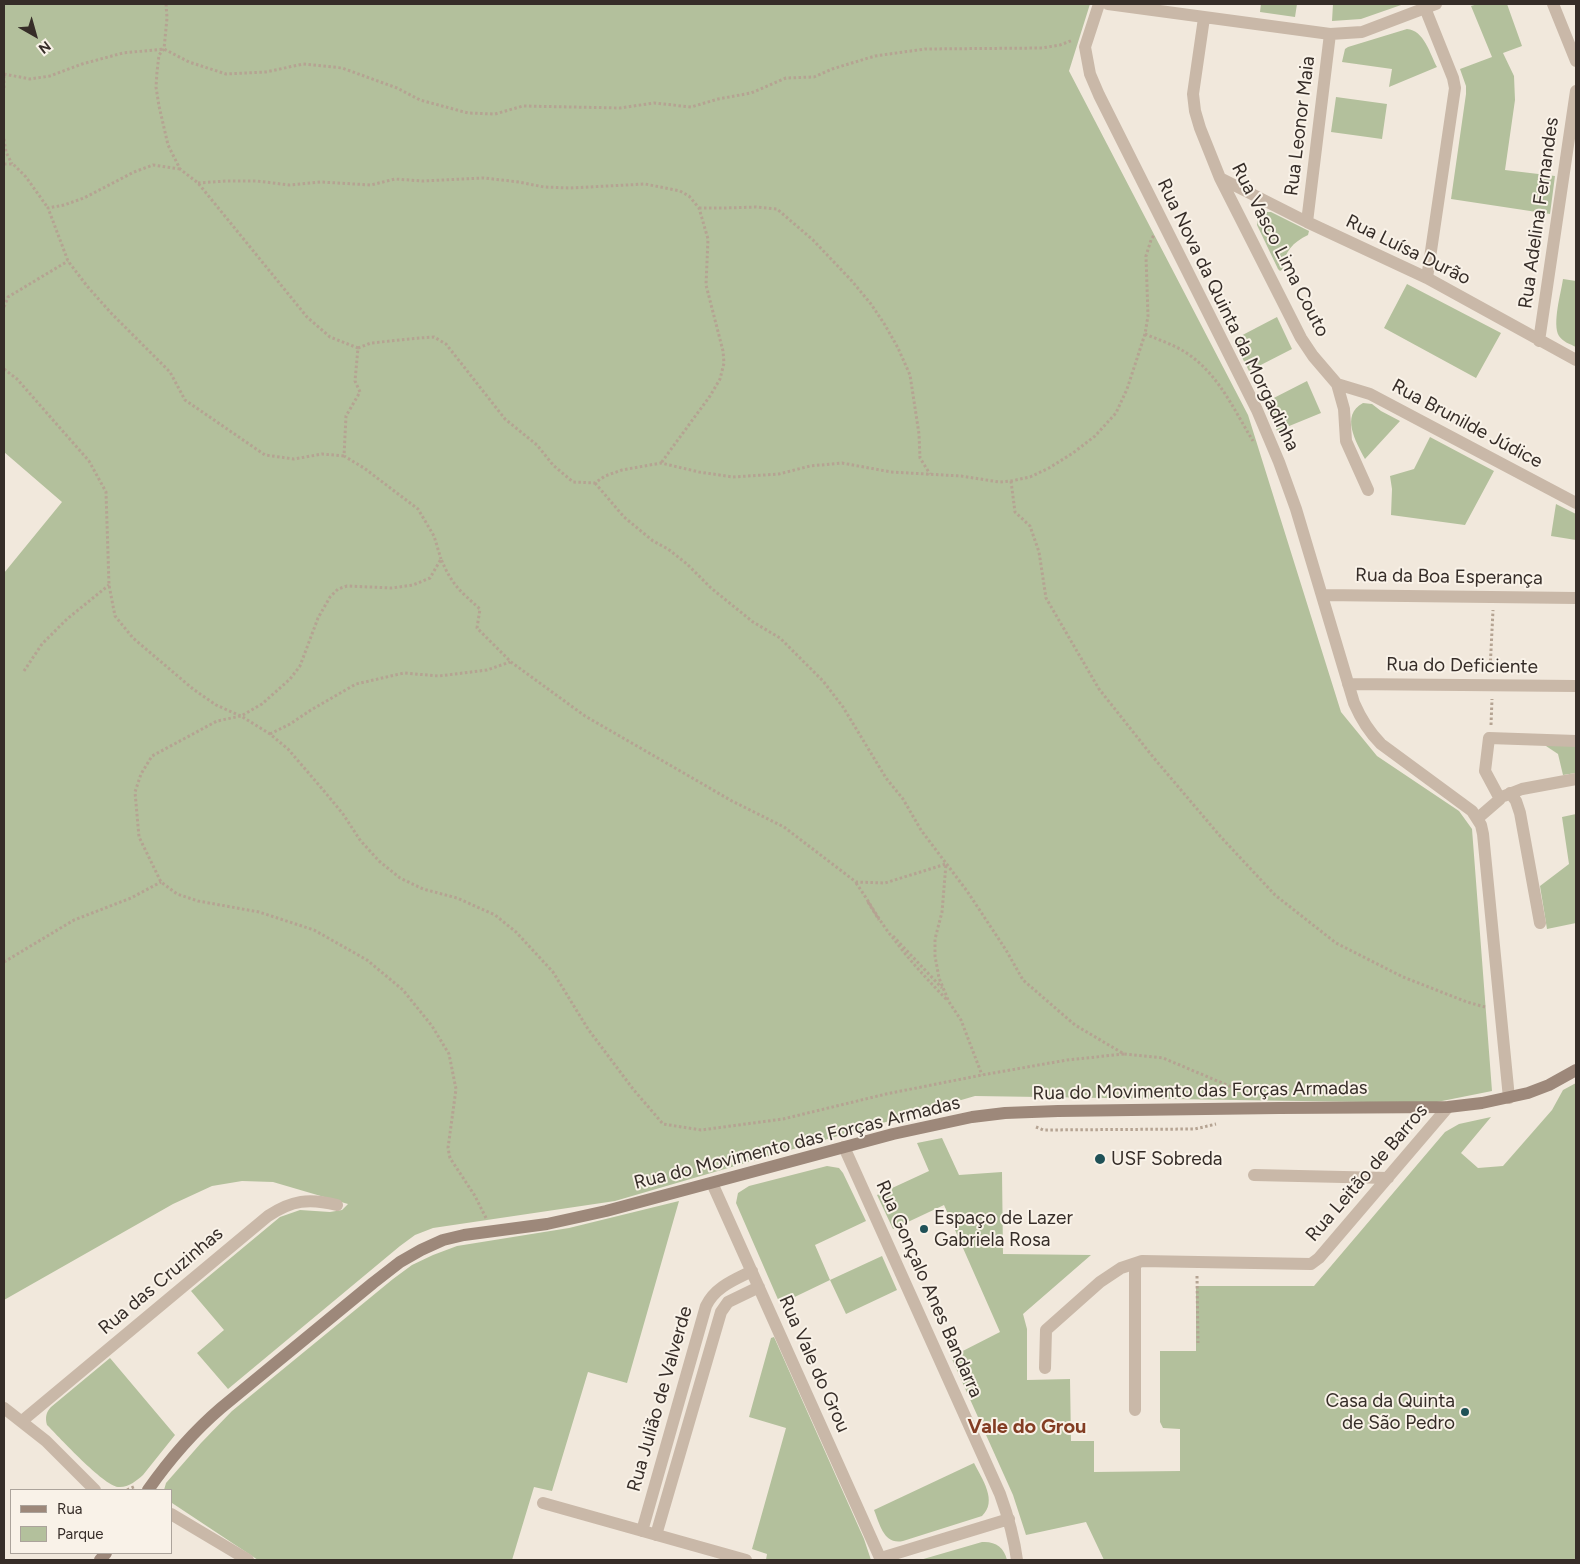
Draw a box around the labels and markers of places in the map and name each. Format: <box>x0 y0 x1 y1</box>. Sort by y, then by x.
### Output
place label: USF Sobreda <box>1111 1148 1223 1170</box>
marker: USF Sobreda <box>1093 1152 1107 1166</box>
place label: Espaço de Lazer Gabriela Rosa <box>934 1207 1073 1251</box>
marker: Espaço de Lazer Gabriela Rosa <box>918 1223 930 1235</box>
place label: Casa da Quinta de São Pedro <box>1326 1390 1455 1434</box>
marker: Casa da Quinta de São Pedro <box>1459 1406 1471 1418</box>

